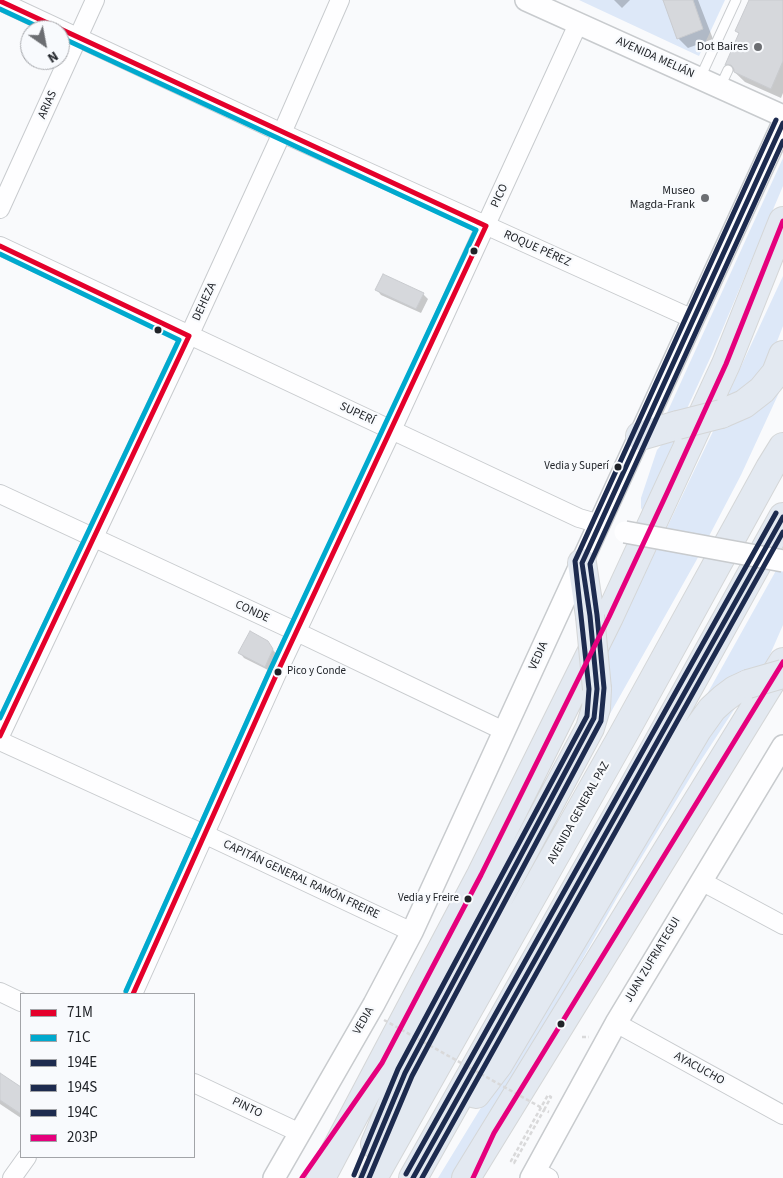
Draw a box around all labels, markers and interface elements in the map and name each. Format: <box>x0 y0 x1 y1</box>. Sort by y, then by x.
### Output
north arrow <box>20 20 70 70</box>
street label: AVENIDA MELIÁN <box>614 34 696 82</box>
place label: Dot Baires <box>697 40 748 54</box>
marker: Dot Baires <box>752 41 764 53</box>
text: N <box>43 46 62 68</box>
street label: ARIAS <box>35 89 61 121</box>
street label: PICO <box>488 182 512 210</box>
place label: Museo Magda-Frank <box>630 184 695 212</box>
marker: Museo Magda-Frank <box>699 192 711 204</box>
street label: ROQUE PÉREZ <box>501 228 573 270</box>
unlabelled marker <box>469 246 479 256</box>
street label: DEHEZA <box>190 280 220 324</box>
unlabelled marker <box>153 325 163 335</box>
street label: SUPERÍ <box>337 400 377 428</box>
place label: Vedia y Superí <box>544 460 609 474</box>
marker: Vedia y Superí <box>613 462 623 472</box>
street label: CONDE <box>233 598 271 626</box>
street label: VEDIA <box>526 640 552 672</box>
place label: Pico y Conde <box>287 665 346 679</box>
marker: Pico y Conde <box>273 667 283 677</box>
street label: AVENIDA GENERAL PAZ <box>545 759 613 867</box>
street label: CAPITÁN GENERAL RAMÓN FREIRE <box>221 837 381 923</box>
place label: Vedia y Freire <box>398 892 459 906</box>
marker: Vedia y Freire <box>463 894 473 904</box>
street label: JUAN ZUFRIATEGUI <box>622 915 684 1005</box>
legend <box>20 993 195 1158</box>
text: 71M <box>67 1002 93 1023</box>
street label: VEDIA <box>350 1005 378 1037</box>
unlabelled marker <box>556 1019 566 1029</box>
text: 71C <box>67 1027 90 1048</box>
street label: AYACUCHO <box>671 1049 727 1089</box>
text: 194E <box>67 1052 97 1073</box>
text: 194S <box>67 1077 97 1098</box>
street label: PINTO <box>230 1095 264 1121</box>
text: 194C <box>67 1102 98 1123</box>
text: 203P <box>67 1127 98 1148</box>

